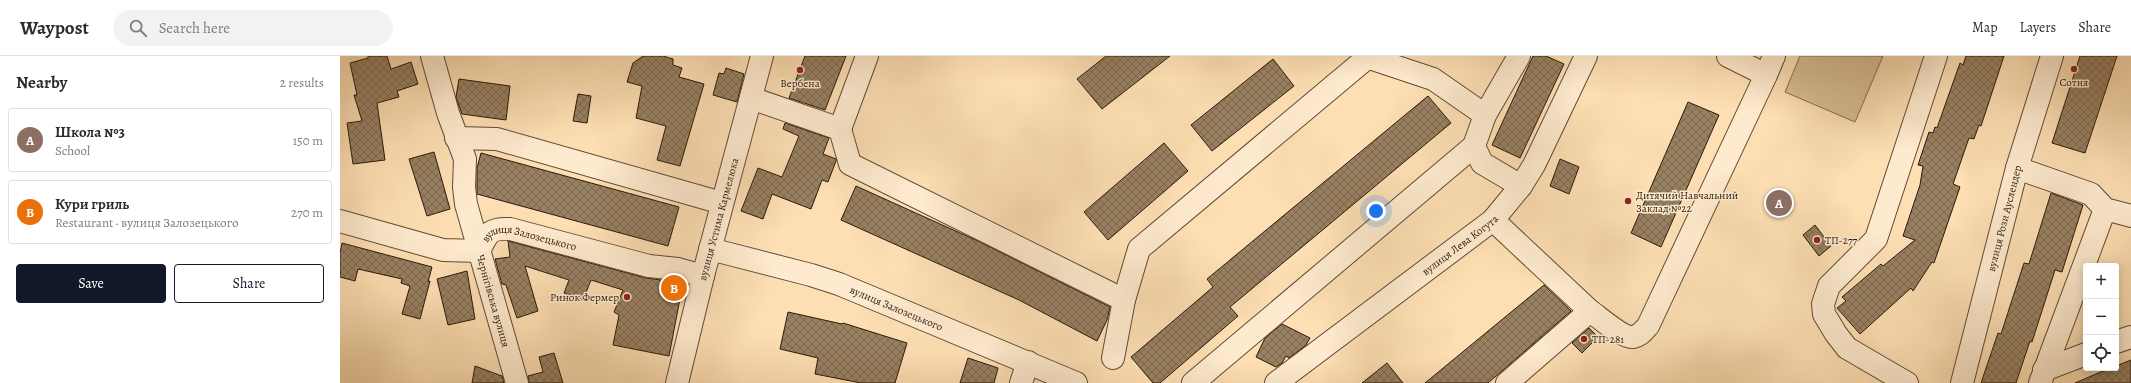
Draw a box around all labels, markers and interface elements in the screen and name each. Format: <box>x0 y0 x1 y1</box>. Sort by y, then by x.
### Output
search box <box>113 10 393 46</box>
text: Waypost <box>20 15 89 41</box>
icon: search <box>127 17 149 39</box>
text: Search here <box>159 18 230 38</box>
text: Map <box>1972 18 1998 37</box>
text: Layers <box>2020 18 2056 37</box>
text: Share <box>2078 18 2111 37</box>
marker: Сотня <box>2069 64 2079 74</box>
marker: Вербена <box>795 65 805 75</box>
text: Nearby <box>16 71 67 94</box>
text: 2 results <box>280 74 324 91</box>
place label: Сотня <box>2060 75 2088 90</box>
place label: Вербена <box>780 76 821 91</box>
text: Школа №3 <box>55 122 125 142</box>
text: A <box>26 132 34 149</box>
text: 150 m <box>293 132 323 149</box>
text: School <box>55 142 90 159</box>
street label: вулиця Устима Кармелюка <box>695 155 742 282</box>
street label: вулиця Рози Ауслендер <box>1983 163 2025 273</box>
place label: Дитячий Навчальний Заклад №22 <box>1636 188 1738 216</box>
pin: A <box>1766 188 1792 218</box>
text: Кури гриль <box>55 194 129 214</box>
marker: Дитячий Навчальний Заклад №22 <box>1623 196 1633 206</box>
your location <box>1366 201 1386 221</box>
text: B <box>26 204 34 221</box>
text: 270 m <box>291 204 323 221</box>
street label: вулиця Лева Когута <box>1419 211 1502 279</box>
text: Restaurant · вулиця Залозецького <box>55 214 239 231</box>
text: вулиця Залозецького <box>478 221 579 254</box>
place label: ТП-277 <box>1825 233 1858 248</box>
marker: ТП-277 <box>1812 235 1822 245</box>
street label: вулиця Залозецького <box>482 240 582 254</box>
street label: Чернігівська вулиця <box>473 253 514 349</box>
map controls <box>2083 263 2119 371</box>
button: + <box>2083 263 2119 299</box>
button: Save <box>16 264 166 303</box>
button: Share <box>174 264 324 303</box>
pin: B <box>661 273 687 303</box>
street label: вулиця Залозецького <box>848 282 946 334</box>
place label: Ринок Фермер <box>550 290 619 305</box>
marker: Ринок Фермер <box>622 292 632 302</box>
button: − <box>2083 299 2119 335</box>
place label: ТП-281 <box>1592 332 1624 347</box>
marker: ТП-281 <box>1579 334 1589 344</box>
button: locate <box>2083 335 2119 371</box>

